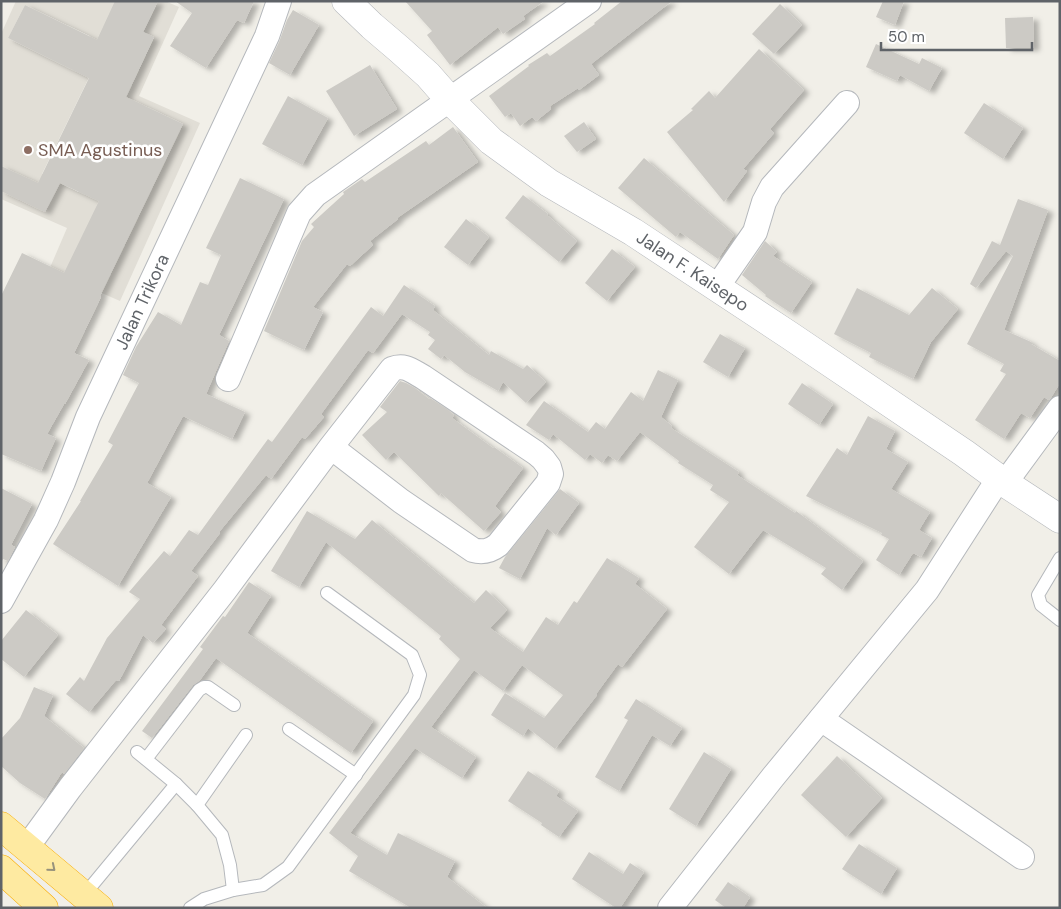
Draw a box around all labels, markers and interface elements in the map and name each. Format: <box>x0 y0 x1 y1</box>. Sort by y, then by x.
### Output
scale bar <box>881 20 1032 52</box>
text: 50 m <box>888 27 925 47</box>
place label: SMA Agustinus <box>38 138 162 162</box>
marker: SMA Agustinus <box>22 144 34 156</box>
street label: Jalan F. Kaisepo <box>632 225 754 317</box>
street label: Jalan Trikora <box>109 250 175 354</box>
one-way arrow <box>46 863 55 871</box>

